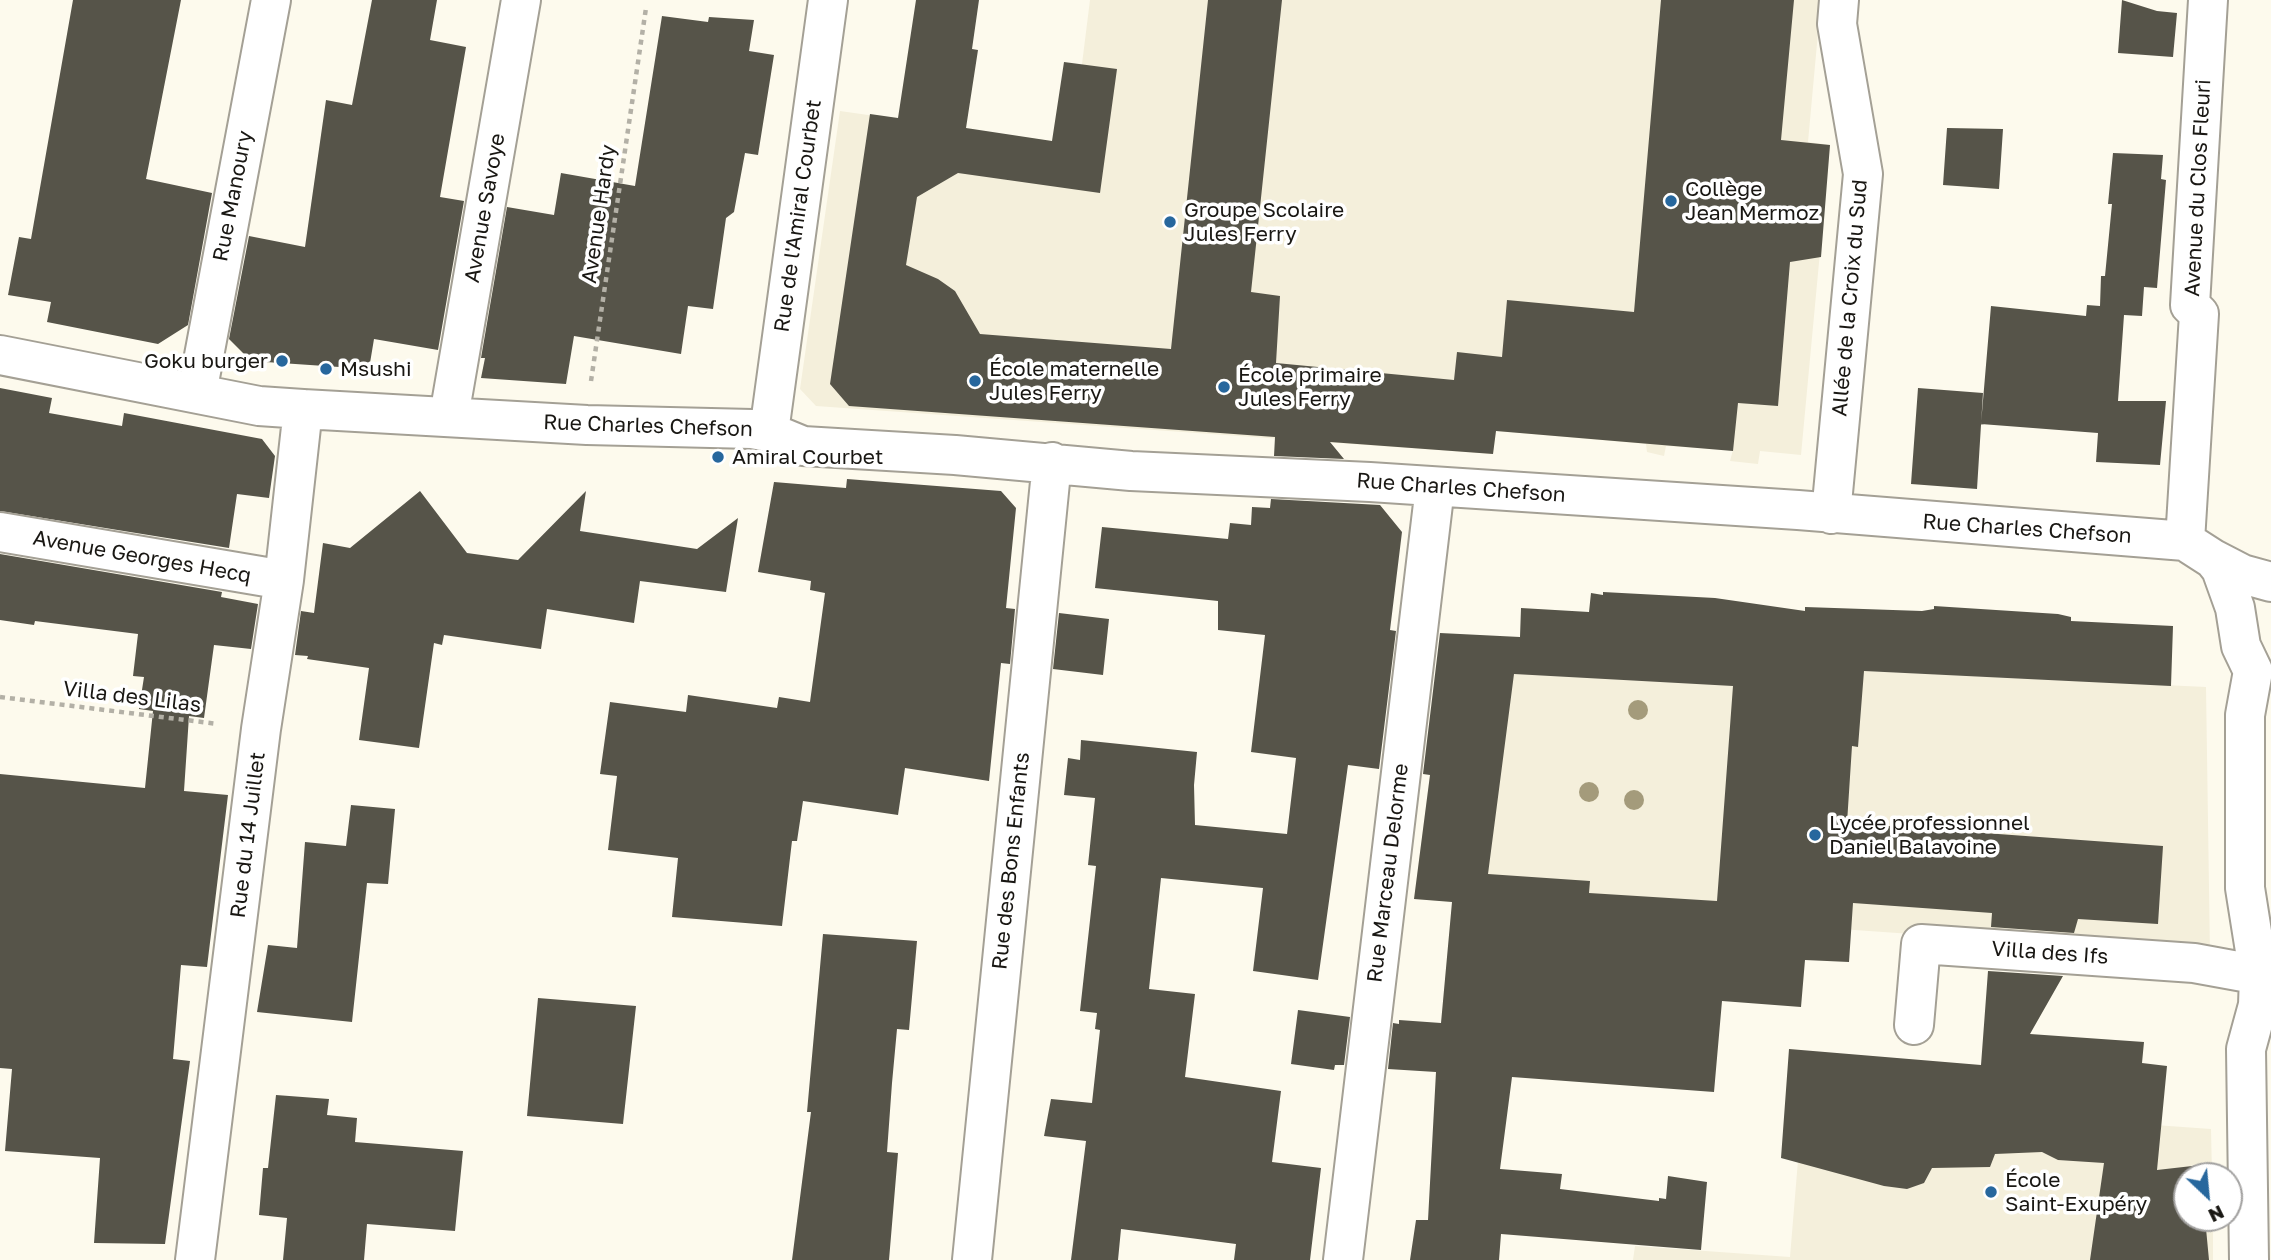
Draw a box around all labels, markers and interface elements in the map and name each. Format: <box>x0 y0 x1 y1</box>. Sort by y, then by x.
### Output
street label: Avenue du Clos Fleuri <box>2180 79 2216 297</box>
street label: Rue de l'Amiral Courbet <box>769 98 827 334</box>
street label: Rue Manoury <box>208 128 258 264</box>
street label: Avenue Savoye <box>459 131 511 285</box>
street label: Avenue Hardy <box>577 143 621 285</box>
place label: Collège Jean Mermoz <box>1685 176 1819 226</box>
street label: Allée de la Croix du Sud <box>1827 178 1873 418</box>
marker: Collège Jean Mermoz <box>1663 193 1679 209</box>
place label: Groupe Scolaire Jules Ferry <box>1184 197 1344 247</box>
marker: Groupe Scolaire Jules Ferry <box>1162 214 1178 230</box>
place label: Goku burger <box>144 348 268 374</box>
marker: Goku burger <box>274 353 290 369</box>
place label: Msushi <box>340 356 412 382</box>
place label: École maternelle Jules Ferry <box>989 356 1159 406</box>
marker: Msushi <box>318 361 334 377</box>
place label: École primaire Jules Ferry <box>1238 362 1382 412</box>
marker: École maternelle Jules Ferry <box>967 373 983 389</box>
marker: École primaire Jules Ferry <box>1216 379 1232 395</box>
street label: Rue Charles Chefson <box>543 410 753 442</box>
place label: Amiral Courbet <box>732 444 883 470</box>
marker: Amiral Courbet <box>710 449 726 465</box>
street label: Rue Charles Chefson <box>1355 468 1567 508</box>
street label: Rue Charles Chefson <box>1921 509 2133 549</box>
street label: Avenue Georges Hecq <box>31 525 253 589</box>
street label: Villa des Lilas <box>61 676 203 718</box>
street label: Rue du 14 Juillet <box>225 751 271 919</box>
street label: Rue des Bons Enfants <box>987 751 1035 971</box>
street label: Rue Marceau Delorme <box>1362 762 1414 984</box>
place label: Lycée professionnel Daniel Balavoine <box>1829 810 2030 860</box>
marker: Lycée professionnel Daniel Balavoine <box>1807 827 1823 843</box>
street label: Villa des Ifs <box>1991 936 2109 970</box>
north arrow <box>2173 1162 2243 1232</box>
place label: École Saint-Exupéry <box>2005 1167 2147 1217</box>
marker: École Saint-Exupéry <box>1983 1184 1999 1200</box>
text: N <box>2205 1201 2228 1228</box>

